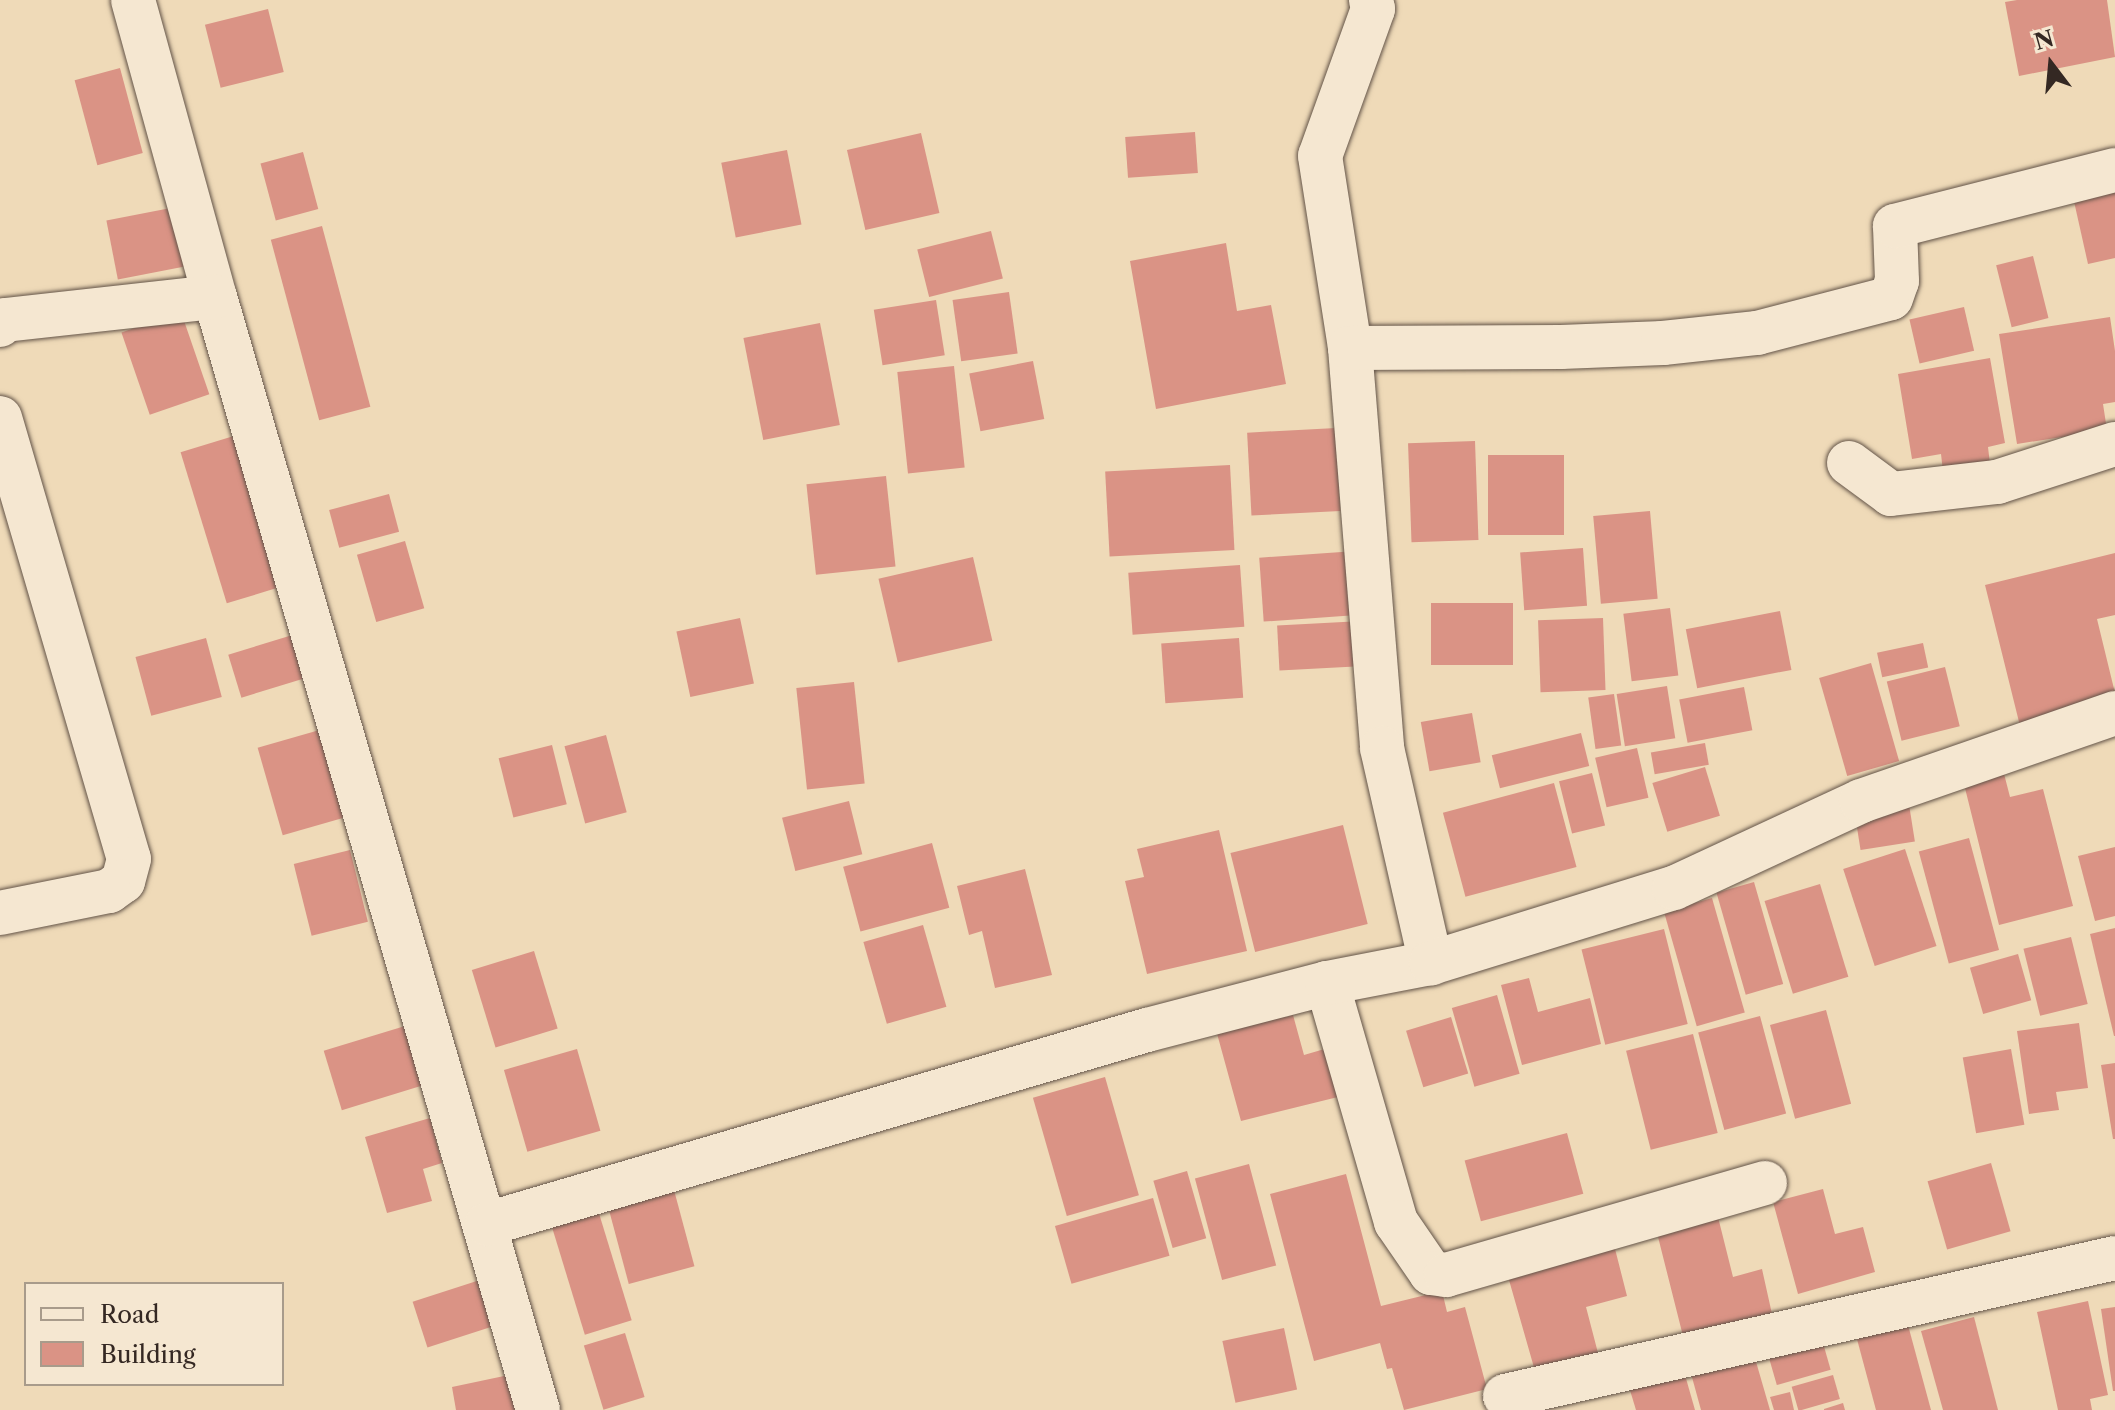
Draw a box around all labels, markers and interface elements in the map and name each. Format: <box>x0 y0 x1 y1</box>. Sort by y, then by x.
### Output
north arrow <box>2011 24 2091 104</box>
text: N <box>2031 25 2057 56</box>
legend <box>24 1282 284 1386</box>
text: Road <box>100 1300 159 1329</box>
text: Building <box>100 1340 196 1369</box>

